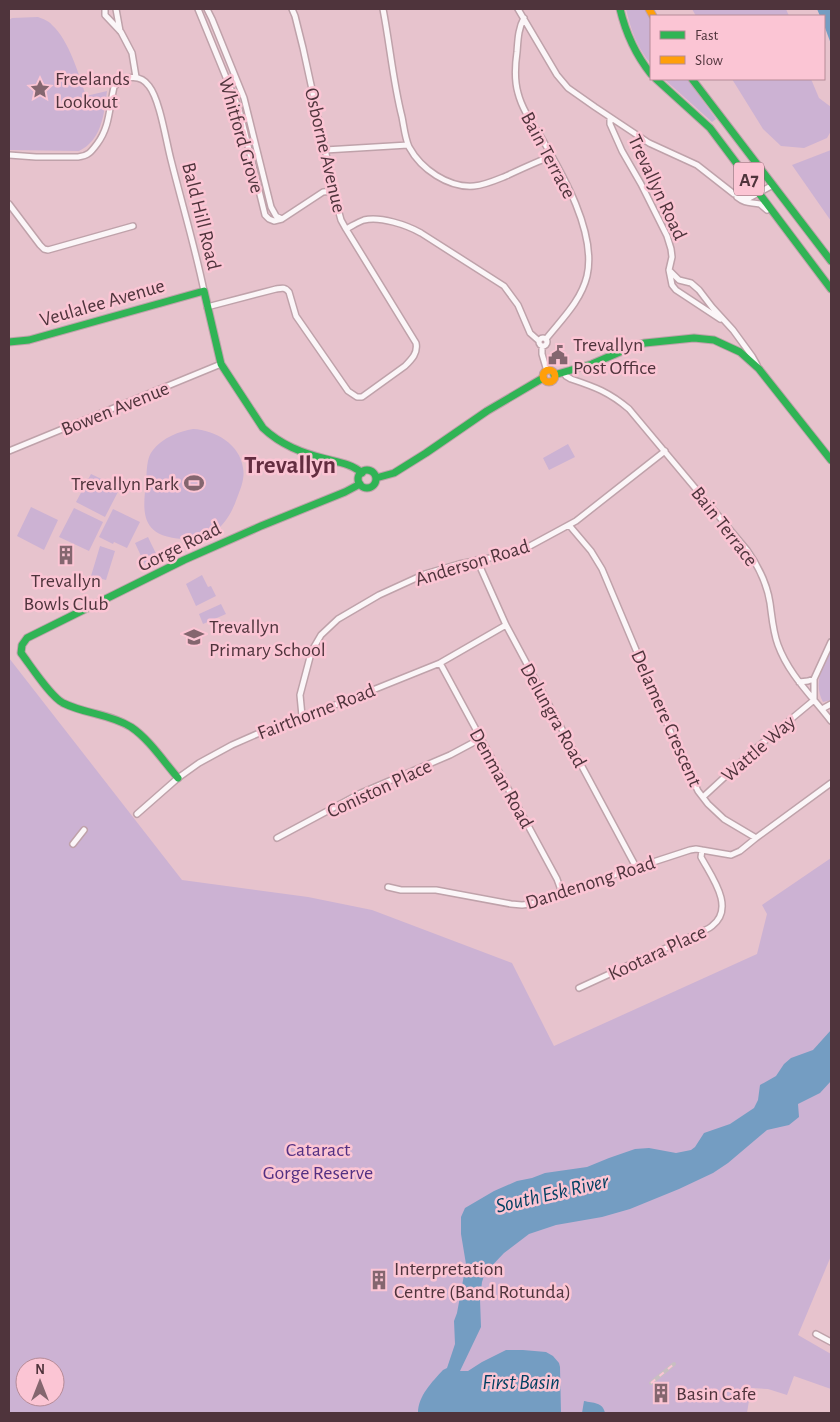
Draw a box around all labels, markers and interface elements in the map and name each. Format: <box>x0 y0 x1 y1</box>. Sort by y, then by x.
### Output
legend <box>650 15 825 80</box>
text: Fast <box>695 28 719 43</box>
text: Slow <box>695 53 723 68</box>
place label: Freelands Lookout <box>55 69 130 112</box>
street label: Whitford Grove <box>215 75 267 196</box>
place icon: Freelands Lookout <box>29 78 51 100</box>
street label: Osborne Avenue <box>301 86 349 215</box>
street label: Bain Terrace <box>517 109 579 202</box>
street label: Trevallyn Road <box>624 132 690 243</box>
street label: Bald Hill Road <box>178 160 224 272</box>
road number: A7 <box>734 162 764 195</box>
street label: Veulalee Avenue <box>38 276 167 330</box>
place label: Trevallyn Post Office <box>573 335 656 378</box>
public building icon: Trevallyn Post Office <box>547 344 569 366</box>
street label: Bowen Avenue <box>59 378 172 440</box>
district label: Trevallyn <box>244 453 336 478</box>
sports icon: Trevallyn Park <box>183 472 205 494</box>
place label: Trevallyn Park <box>71 474 179 494</box>
street label: Bain Terrace <box>687 483 761 570</box>
street label: Gorge Road <box>135 518 224 576</box>
street label: Anderson Road <box>413 536 532 590</box>
building icon: Trevallyn Bowls Club <box>55 544 77 566</box>
place label: Trevallyn Bowls Club <box>23 571 109 614</box>
place label: Trevallyn Primary School <box>209 617 326 660</box>
school or university icon: Trevallyn Primary School <box>183 626 205 648</box>
street label: Delamere Crescent <box>627 647 705 790</box>
street label: Delungra Road <box>516 660 590 771</box>
street label: Fairthorne Road <box>255 680 378 744</box>
street label: Wattle Way <box>718 711 800 786</box>
street label: Denman Road <box>466 725 537 832</box>
street label: Coniston Place <box>324 756 435 822</box>
street label: Dandenong Road <box>523 853 658 913</box>
street label: Kootara Place <box>605 921 710 984</box>
park label: Cataract Gorge Reserve <box>263 1140 373 1183</box>
water label: South Esk River <box>494 1170 612 1217</box>
place label: Interpretation Centre (Band Rotunda) <box>394 1259 571 1302</box>
building icon: Interpretation Centre (Band Rotunda) <box>368 1269 390 1291</box>
north arrow <box>15 1357 65 1407</box>
text: N <box>35 1363 45 1377</box>
water label: First Basin <box>482 1372 560 1393</box>
building icon: Basin Cafe <box>650 1382 672 1404</box>
place label: Basin Cafe <box>676 1384 756 1404</box>

